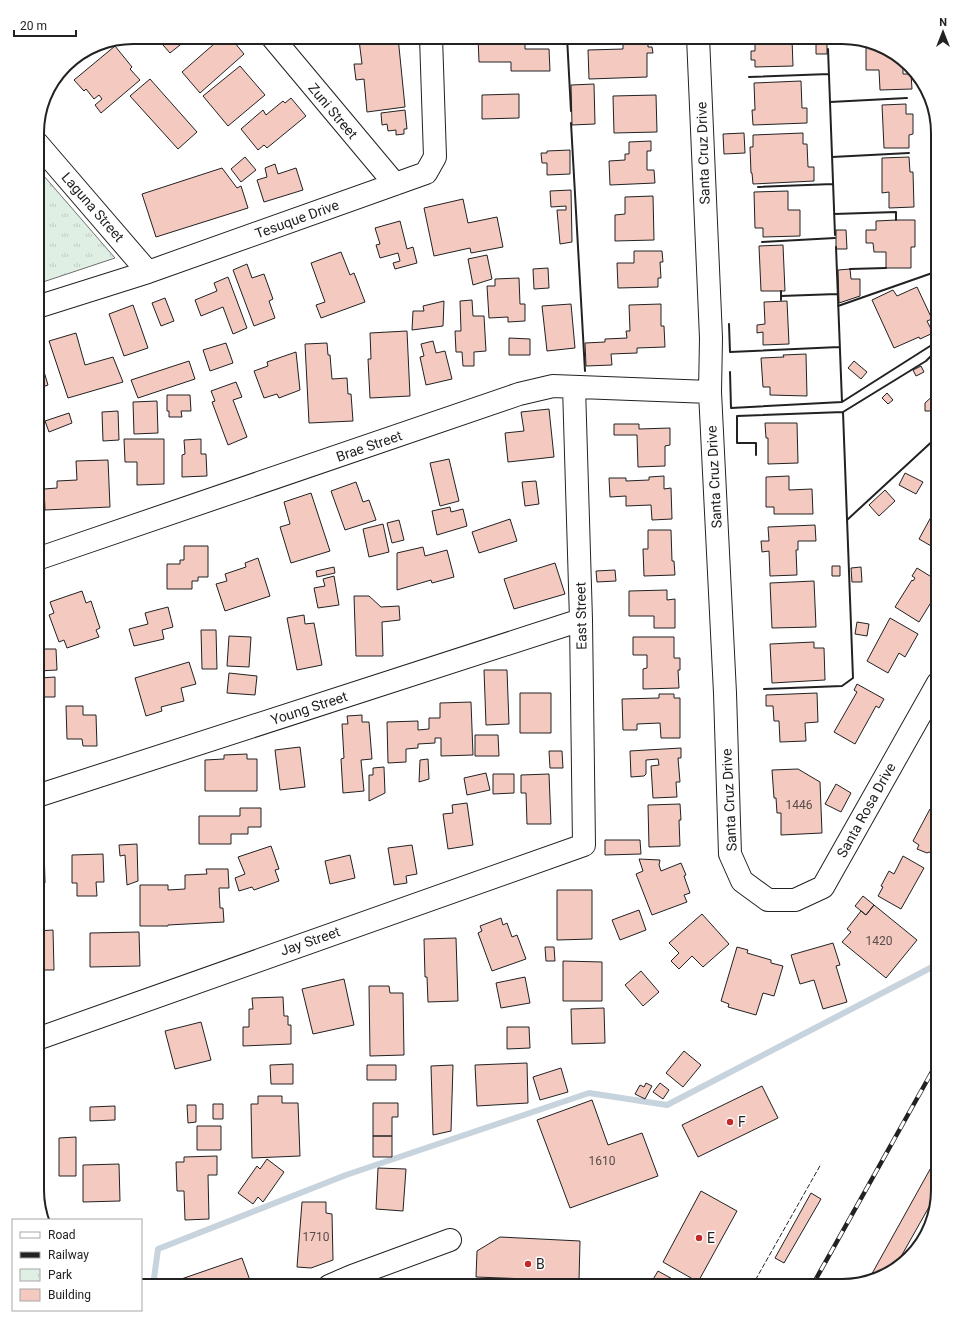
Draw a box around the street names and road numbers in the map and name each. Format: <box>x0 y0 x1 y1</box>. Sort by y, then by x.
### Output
street label: Zuni Street <box>305 80 361 142</box>
street label: Santa Cruz Drive <box>693 101 713 205</box>
street label: Laguna Street <box>59 169 128 245</box>
street label: Tesuque Drive <box>253 196 341 242</box>
street label: Santa Cruz Drive <box>703 425 725 529</box>
street label: Brae Street <box>334 427 404 465</box>
street label: East Street <box>572 582 590 650</box>
street label: Young Street <box>269 688 350 728</box>
street label: Santa Cruz Drive <box>718 748 740 852</box>
street label: Santa Rosa Drive <box>833 760 899 860</box>
street label: Jay Street <box>278 923 342 959</box>

